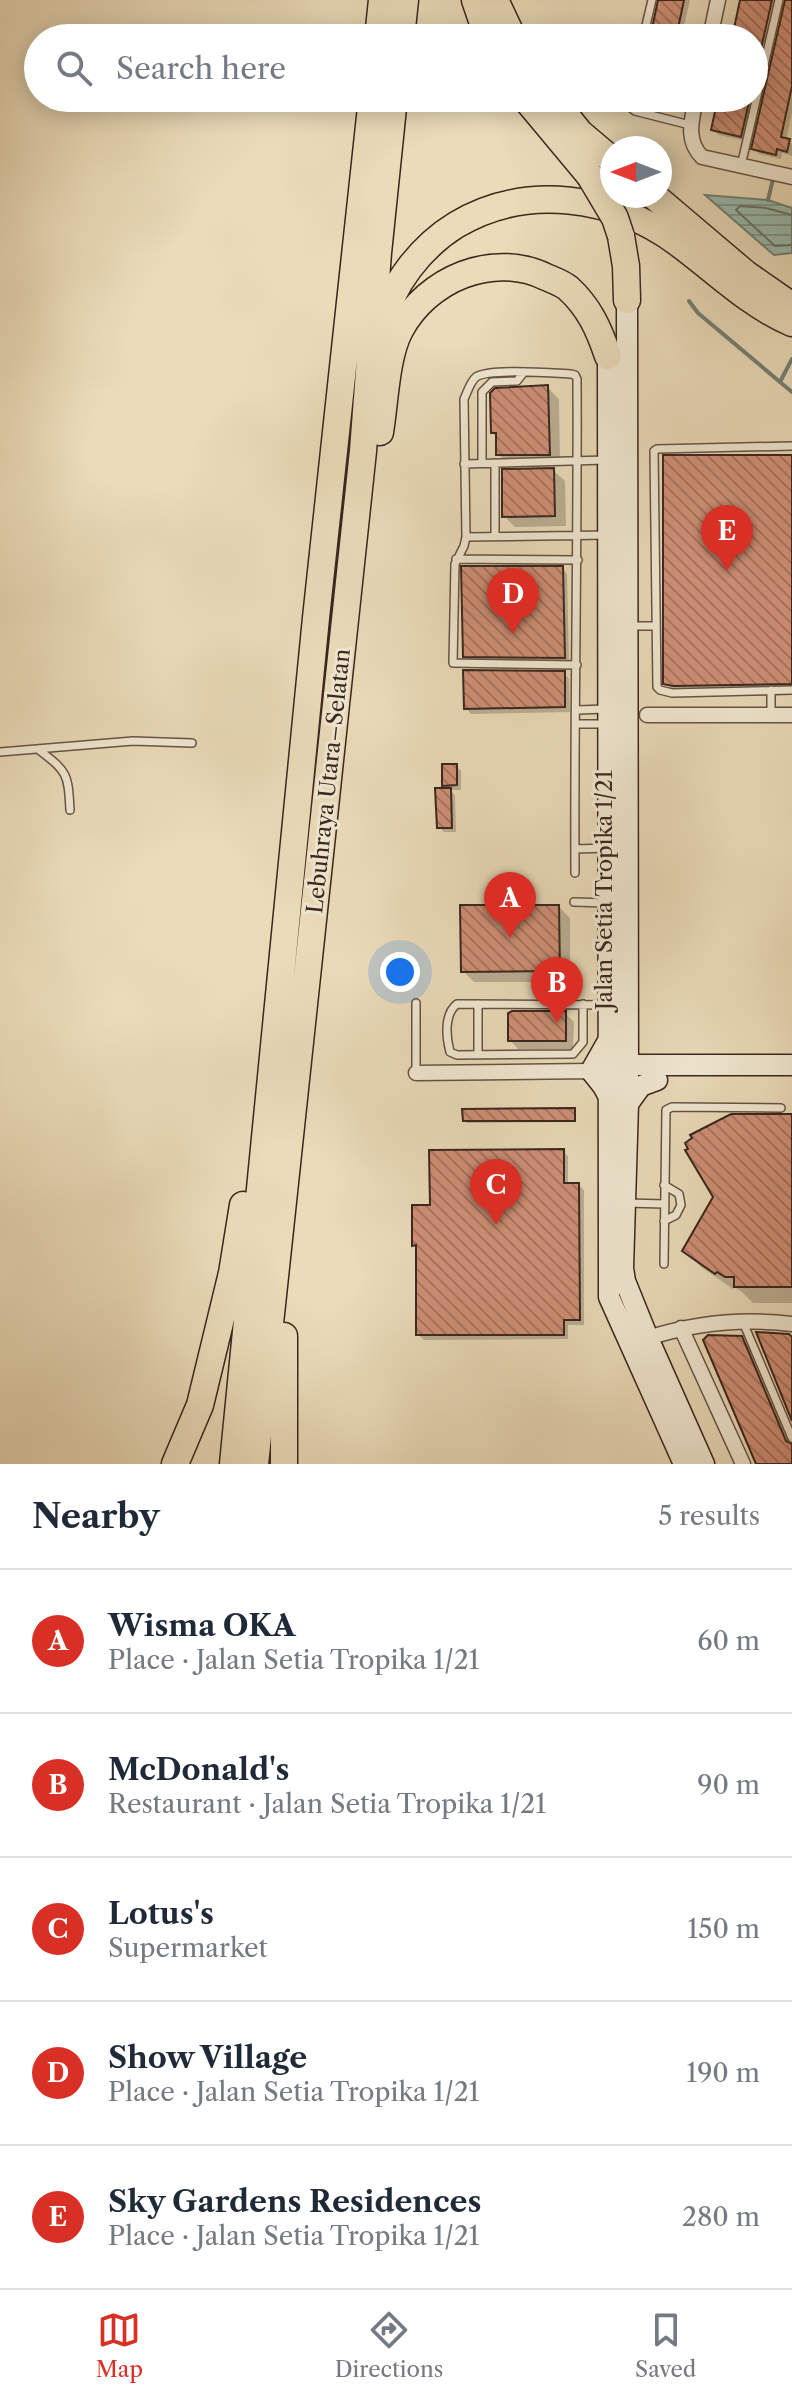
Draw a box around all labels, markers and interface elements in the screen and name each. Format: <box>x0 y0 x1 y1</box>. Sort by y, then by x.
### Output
search box <box>24 24 768 112</box>
icon: search <box>52 46 96 90</box>
text: Search here <box>116 50 286 87</box>
north arrow <box>600 136 672 208</box>
pin: E <box>701 505 753 571</box>
pin: D <box>487 568 539 634</box>
street label: Lebuhraya Utara–Selatan <box>301 647 356 915</box>
street label: Jalan Setia Tropika 1/21 <box>591 770 618 1013</box>
pin: A <box>484 872 536 938</box>
your location <box>380 952 420 992</box>
pin: B <box>531 957 583 1023</box>
pin: C <box>470 1159 522 1225</box>
text: Nearby <box>32 1495 160 1537</box>
text: 5 results <box>658 1500 760 1532</box>
text: Wisma OKA <box>108 1607 295 1644</box>
text: A <box>48 1625 68 1657</box>
text: 60 m <box>697 1625 760 1657</box>
text: Place · Jalan Setia Tropika 1/21 <box>108 1644 480 1676</box>
text: McDonald's <box>108 1751 289 1788</box>
text: B <box>48 1769 68 1801</box>
text: 90 m <box>697 1769 760 1801</box>
text: Restaurant · Jalan Setia Tropika 1/21 <box>108 1788 546 1820</box>
text: Lotus's <box>108 1895 214 1932</box>
text: C <box>48 1913 68 1945</box>
text: 150 m <box>687 1913 760 1945</box>
text: Supermarket <box>108 1932 268 1964</box>
text: Show Village <box>108 2039 307 2076</box>
text: D <box>47 2057 69 2089</box>
text: 190 m <box>686 2057 760 2089</box>
text: Place · Jalan Setia Tropika 1/21 <box>108 2076 480 2108</box>
text: Sky Gardens Residences <box>108 2183 481 2220</box>
text: E <box>49 2201 67 2233</box>
text: 280 m <box>682 2201 760 2233</box>
text: Place · Jalan Setia Tropika 1/21 <box>108 2220 480 2252</box>
tab: Map <box>96 2308 143 2383</box>
tab: Directions <box>335 2308 443 2383</box>
tab: Saved <box>635 2308 696 2383</box>

